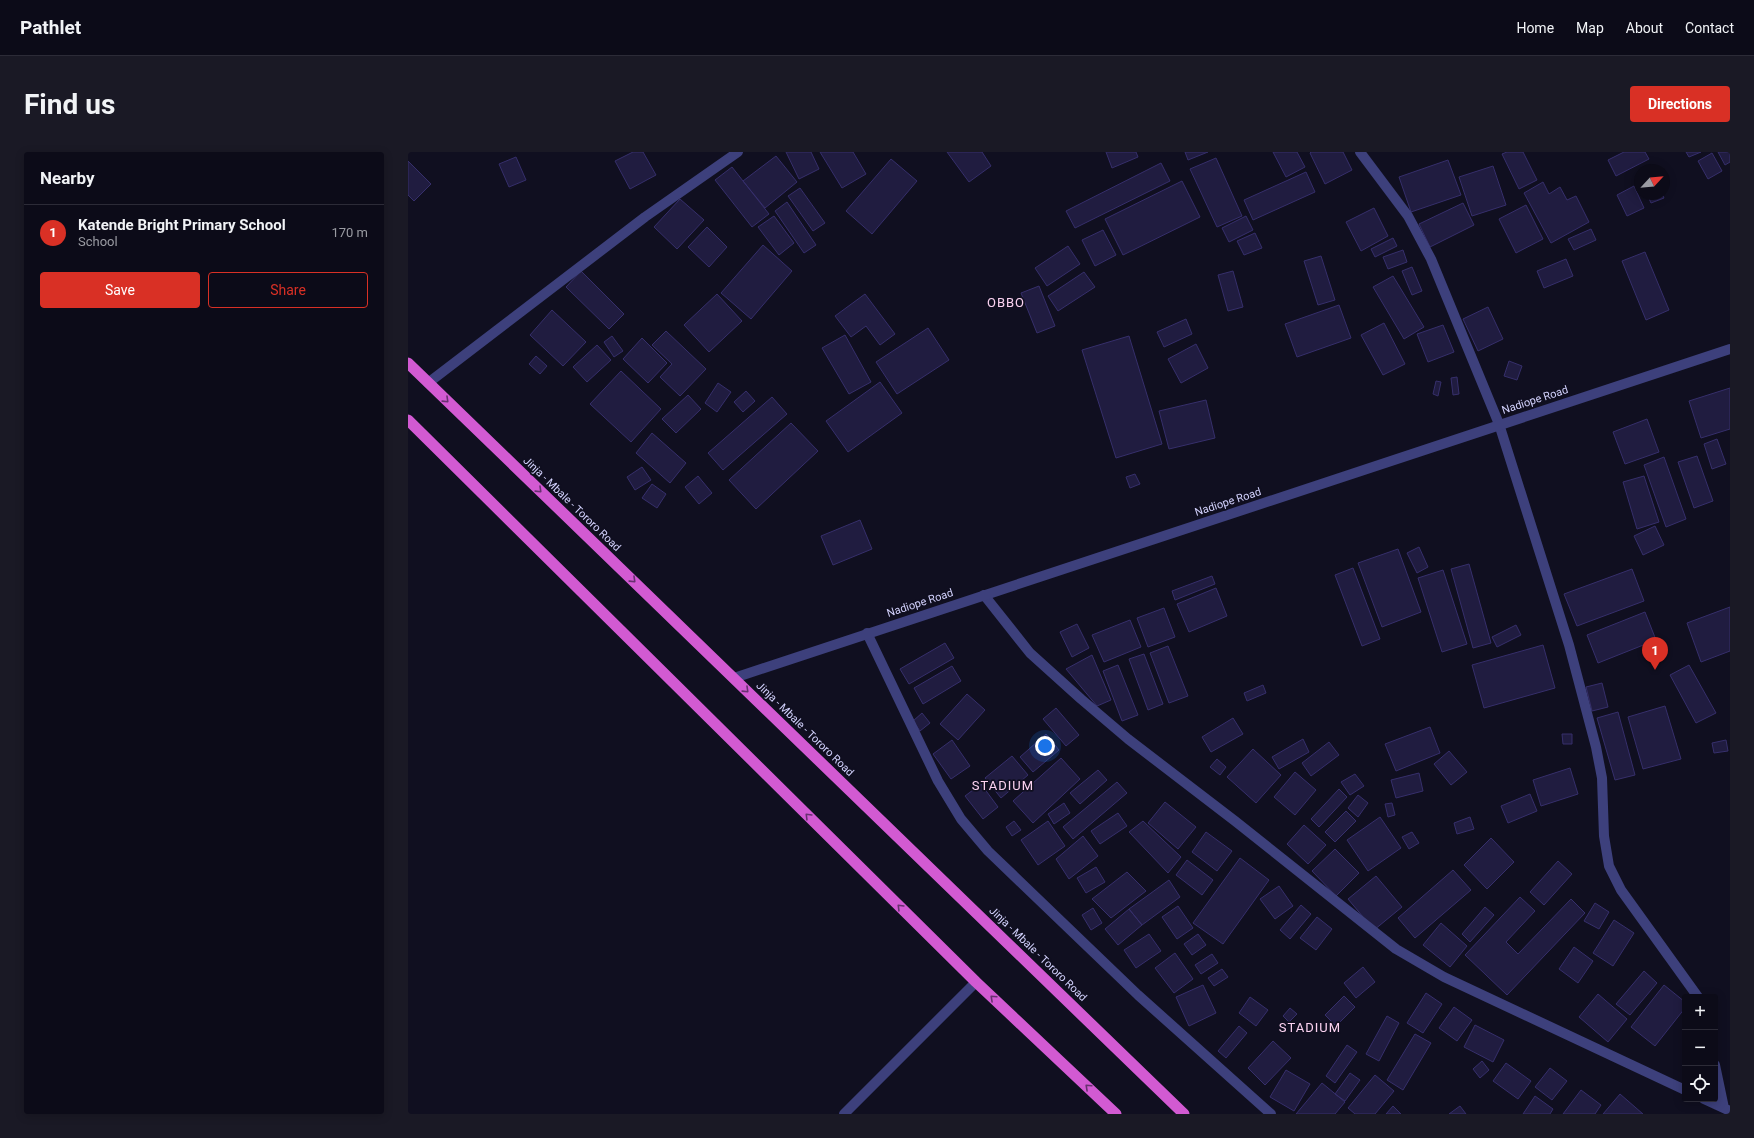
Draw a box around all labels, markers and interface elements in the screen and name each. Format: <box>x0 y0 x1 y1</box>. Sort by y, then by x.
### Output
text: Pathlet <box>20 16 81 39</box>
text: Home <box>1516 20 1554 36</box>
text: Map <box>1576 20 1604 36</box>
text: About <box>1626 20 1663 36</box>
text: Contact <box>1685 20 1734 36</box>
button: Directions <box>1630 86 1730 122</box>
text: Find us <box>24 88 115 121</box>
north arrow <box>1634 164 1670 200</box>
text: Nearby <box>40 168 95 188</box>
text: Katende Bright Primary School <box>78 216 286 234</box>
text: 1 <box>49 225 57 240</box>
text: 170 m <box>331 225 368 240</box>
text: School <box>78 234 118 249</box>
button: Save <box>40 272 200 308</box>
button: Share <box>208 272 368 308</box>
district label: OBBO <box>987 295 1025 310</box>
street label: Nadiope Road <box>1500 383 1570 417</box>
one-way arrow <box>441 395 449 403</box>
street label: Jinja - Mbale - Tororo Road <box>521 454 623 554</box>
one-way arrow <box>534 485 542 493</box>
street label: Nadiope Road <box>1193 485 1263 519</box>
one-way arrow <box>628 576 636 583</box>
street label: Nadiope Road <box>885 586 955 620</box>
pin: 1 <box>1642 637 1668 670</box>
street label: Jinja - Mbale - Tororo Road <box>754 679 856 779</box>
one-way arrow <box>741 685 749 693</box>
your location <box>1035 736 1055 756</box>
district label: STADIUM <box>972 778 1034 793</box>
one-way arrow <box>805 813 813 820</box>
one-way arrow <box>897 904 905 912</box>
street label: Jinja - Mbale - Tororo Road <box>987 904 1089 1004</box>
map controls <box>1682 994 1718 1102</box>
button: + <box>1682 994 1718 1030</box>
one-way arrow <box>990 995 998 1003</box>
district label: STADIUM <box>1279 1020 1341 1035</box>
button: − <box>1682 1030 1718 1066</box>
button: locate <box>1682 1066 1718 1102</box>
one-way arrow <box>1085 1085 1092 1092</box>

